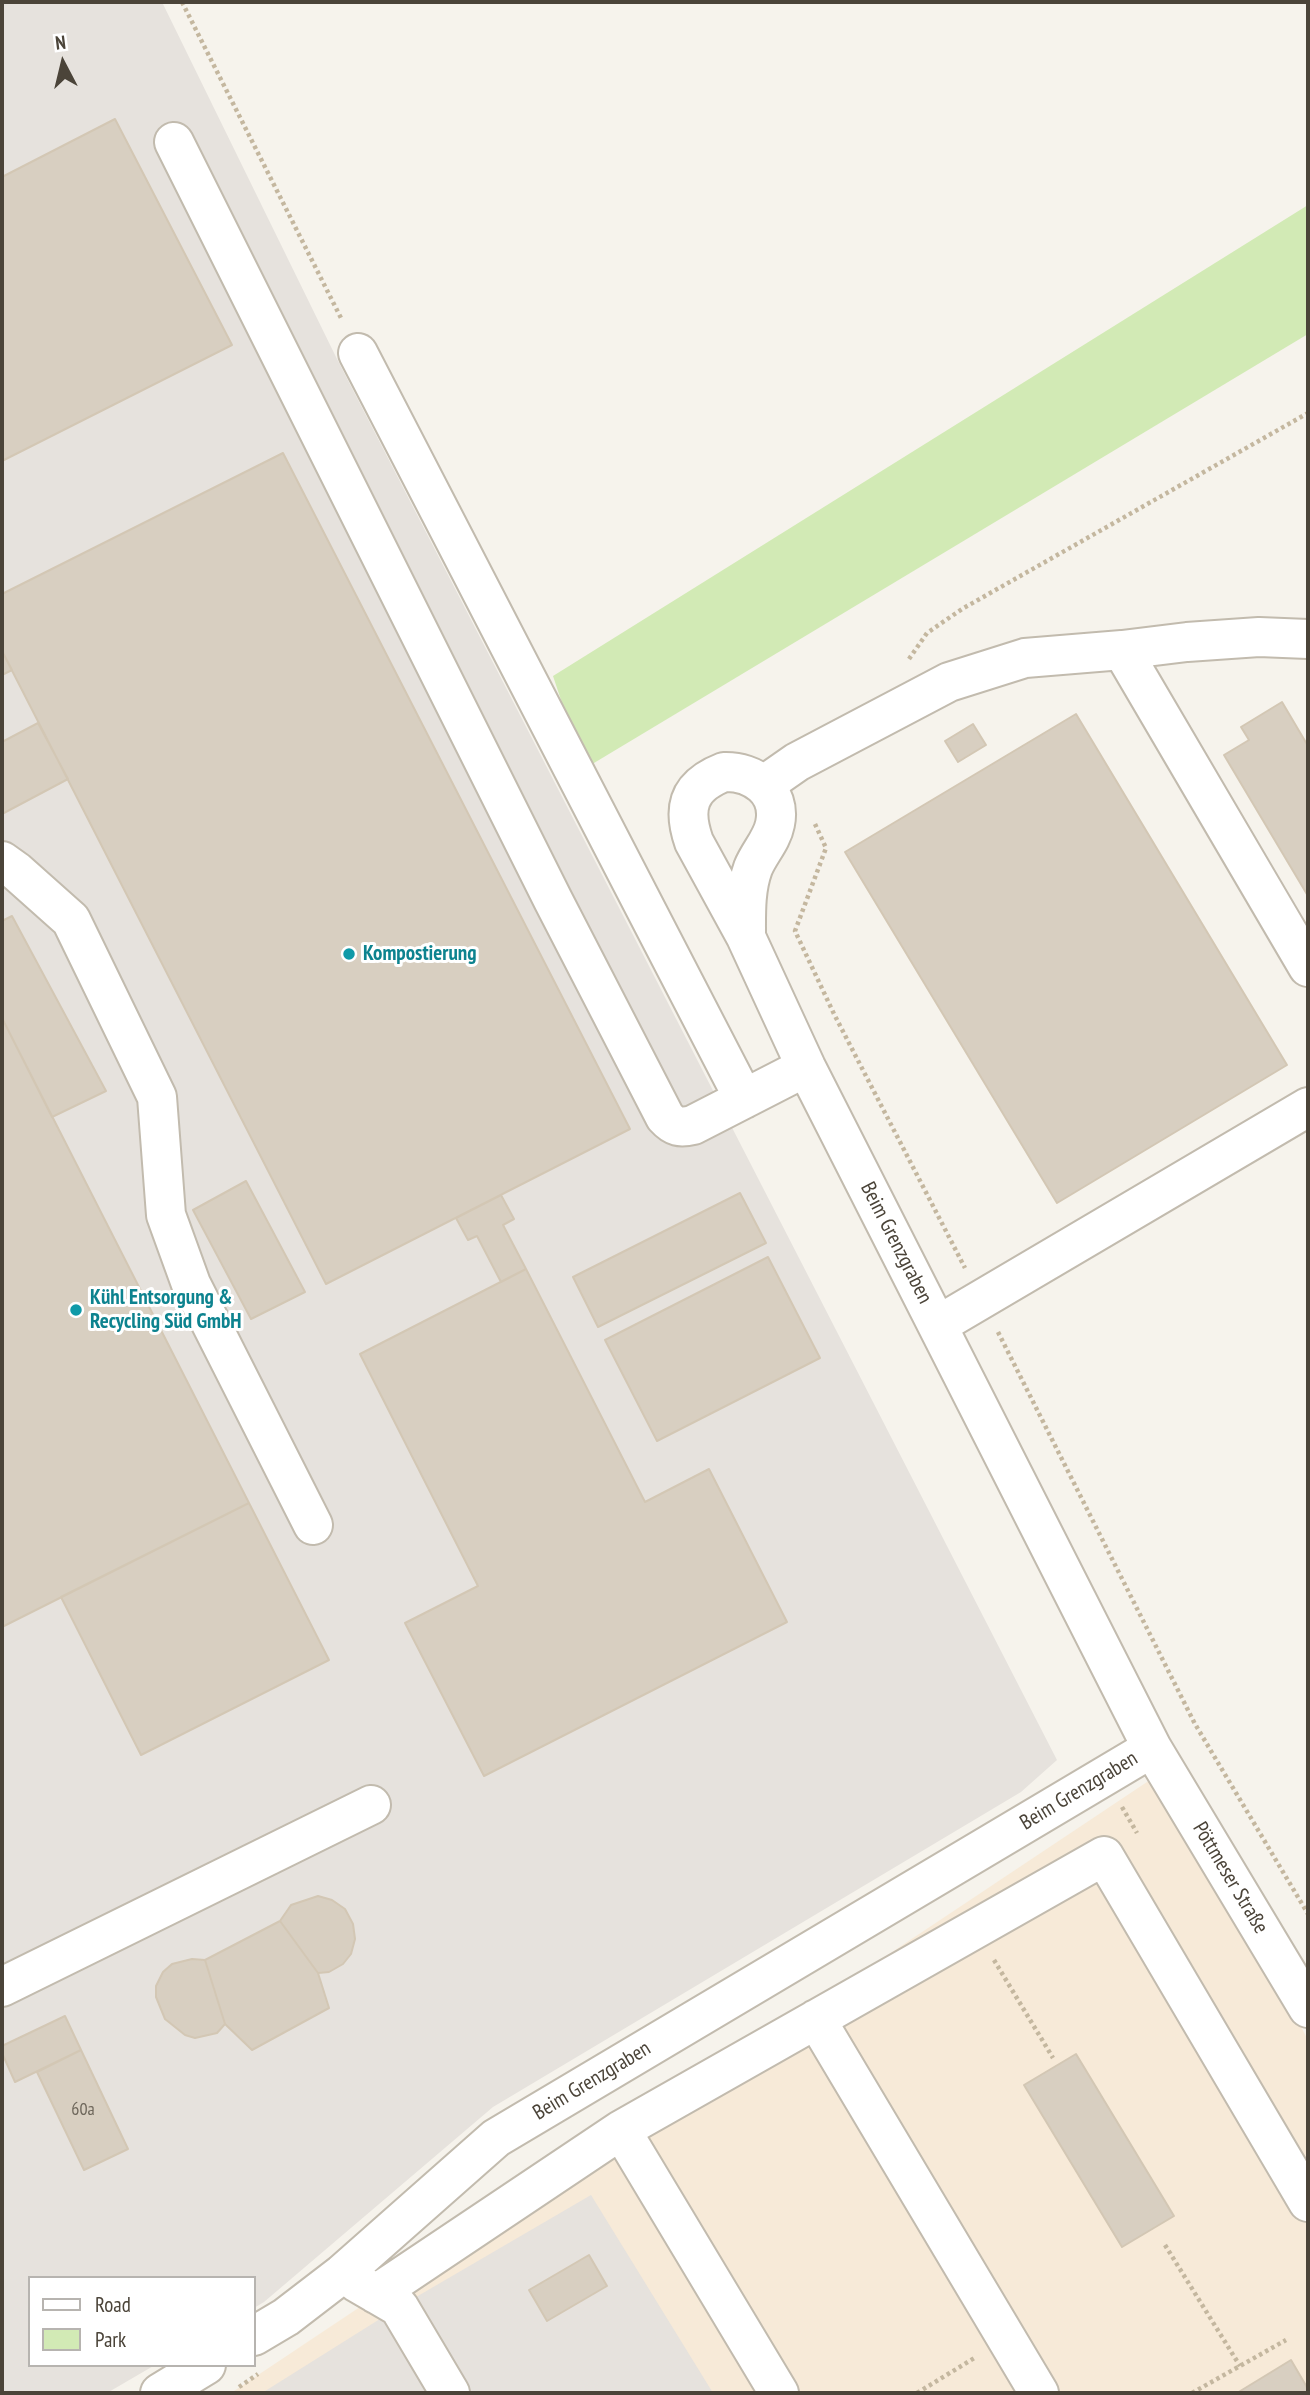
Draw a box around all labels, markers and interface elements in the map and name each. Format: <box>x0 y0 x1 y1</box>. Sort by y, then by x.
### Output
north arrow <box>28 28 98 98</box>
text: N <box>54 30 67 55</box>
place label: Kompostierung <box>363 941 476 967</box>
marker: Kompostierung <box>341 946 357 962</box>
street label: Beim Grenzgraben <box>855 1178 937 1308</box>
place label: Kühl Entsorgung & Recycling Süd GmbH <box>90 1285 241 1335</box>
marker: Kühl Entsorgung & Recycling Süd GmbH <box>68 1302 84 1318</box>
street label: Beim Grenzgraben <box>1016 1746 1142 1836</box>
street label: Pöttmeser Straße <box>1187 1818 1273 1938</box>
street label: Beim Grenzgraben <box>529 2036 655 2126</box>
house number: 60a <box>71 2099 95 2121</box>
legend <box>28 2276 256 2367</box>
text: Road <box>95 2291 131 2318</box>
text: Park <box>95 2326 126 2353</box>

